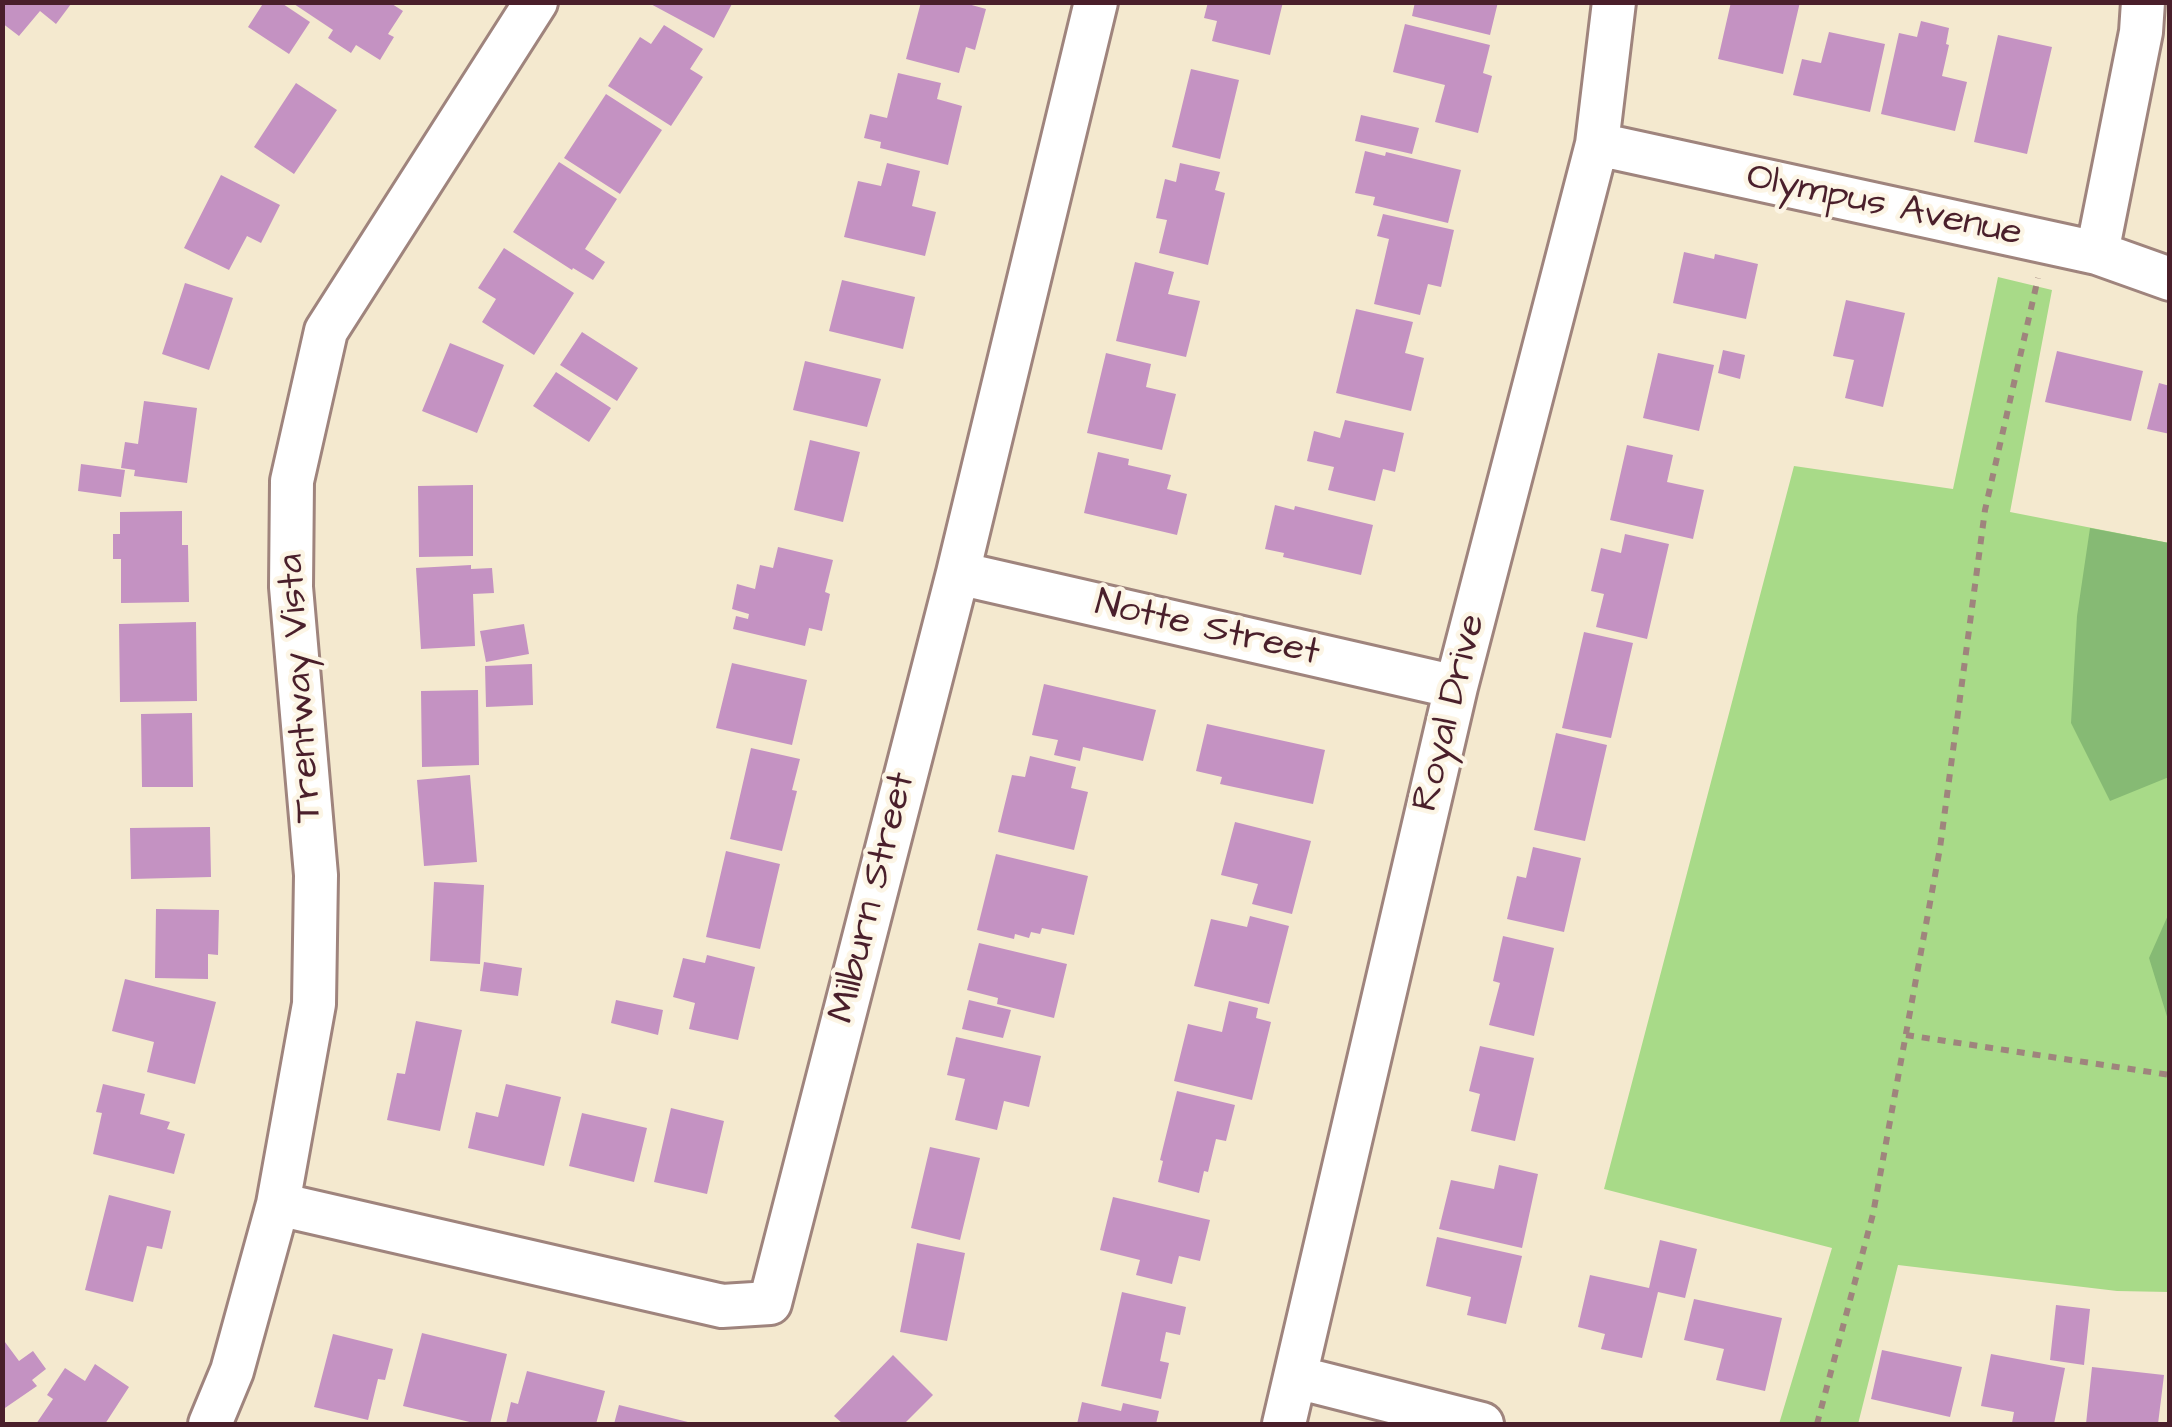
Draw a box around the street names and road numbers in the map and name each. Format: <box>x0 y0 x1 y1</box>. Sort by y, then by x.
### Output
street label: Olympus Avenue <box>1742 156 2026 258</box>
street label: Trentway Vista <box>270 552 334 824</box>
street label: Notte Street <box>1090 582 1324 678</box>
street label: Royal Drive <box>1405 610 1497 816</box>
street label: Milburn Street <box>821 768 927 1028</box>

